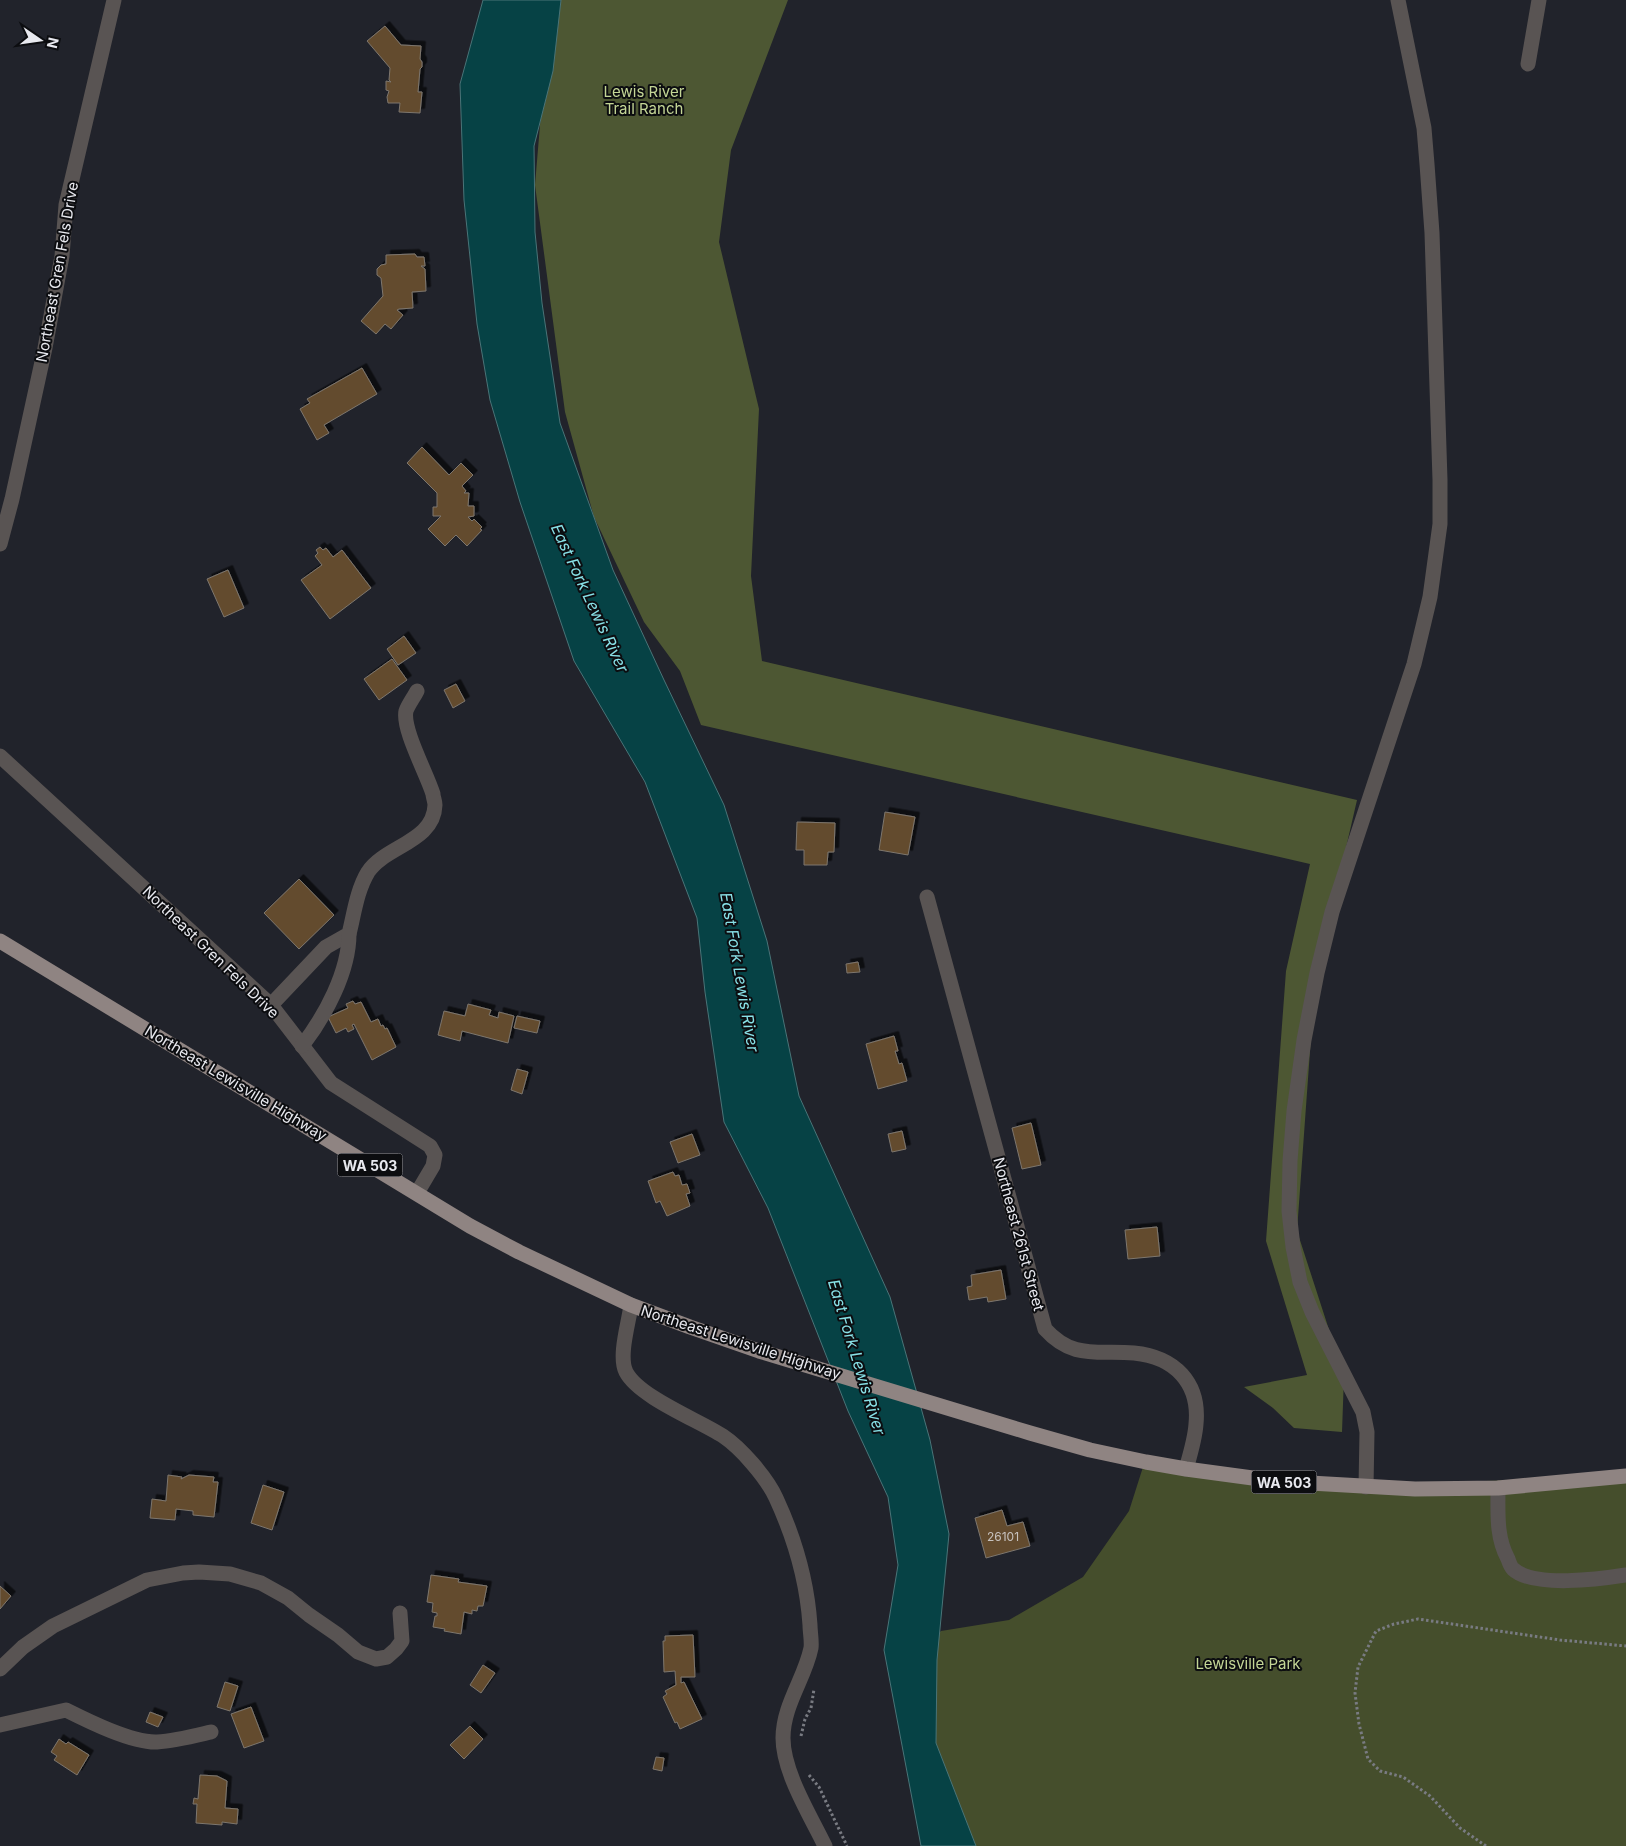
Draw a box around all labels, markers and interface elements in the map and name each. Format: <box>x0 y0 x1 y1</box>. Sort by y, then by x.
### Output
north arrow <box>15 15 65 65</box>
text: N <box>44 36 63 50</box>
park label: Lewis River Trail Ranch <box>604 82 685 118</box>
street label: Northeast Gren Fels Drive <box>32 180 82 364</box>
water label: East Fork Lewis River <box>547 521 634 676</box>
street label: Northeast Gren Fels Drive <box>139 882 283 1022</box>
water label: East Fork Lewis River <box>716 891 764 1054</box>
street label: Northeast Lewisville Highway <box>141 1021 331 1145</box>
road number: WA 503 <box>338 1154 402 1176</box>
street label: Northeast 261st Street <box>989 1155 1049 1313</box>
water label: East Fork Lewis River <box>824 1277 890 1438</box>
street label: Northeast Lewisville Highway <box>639 1301 844 1384</box>
road number: WA 503 <box>1252 1470 1316 1494</box>
house number: 26101 <box>987 1529 1019 1544</box>
park label: Lewisville Park <box>1195 1654 1301 1673</box>

